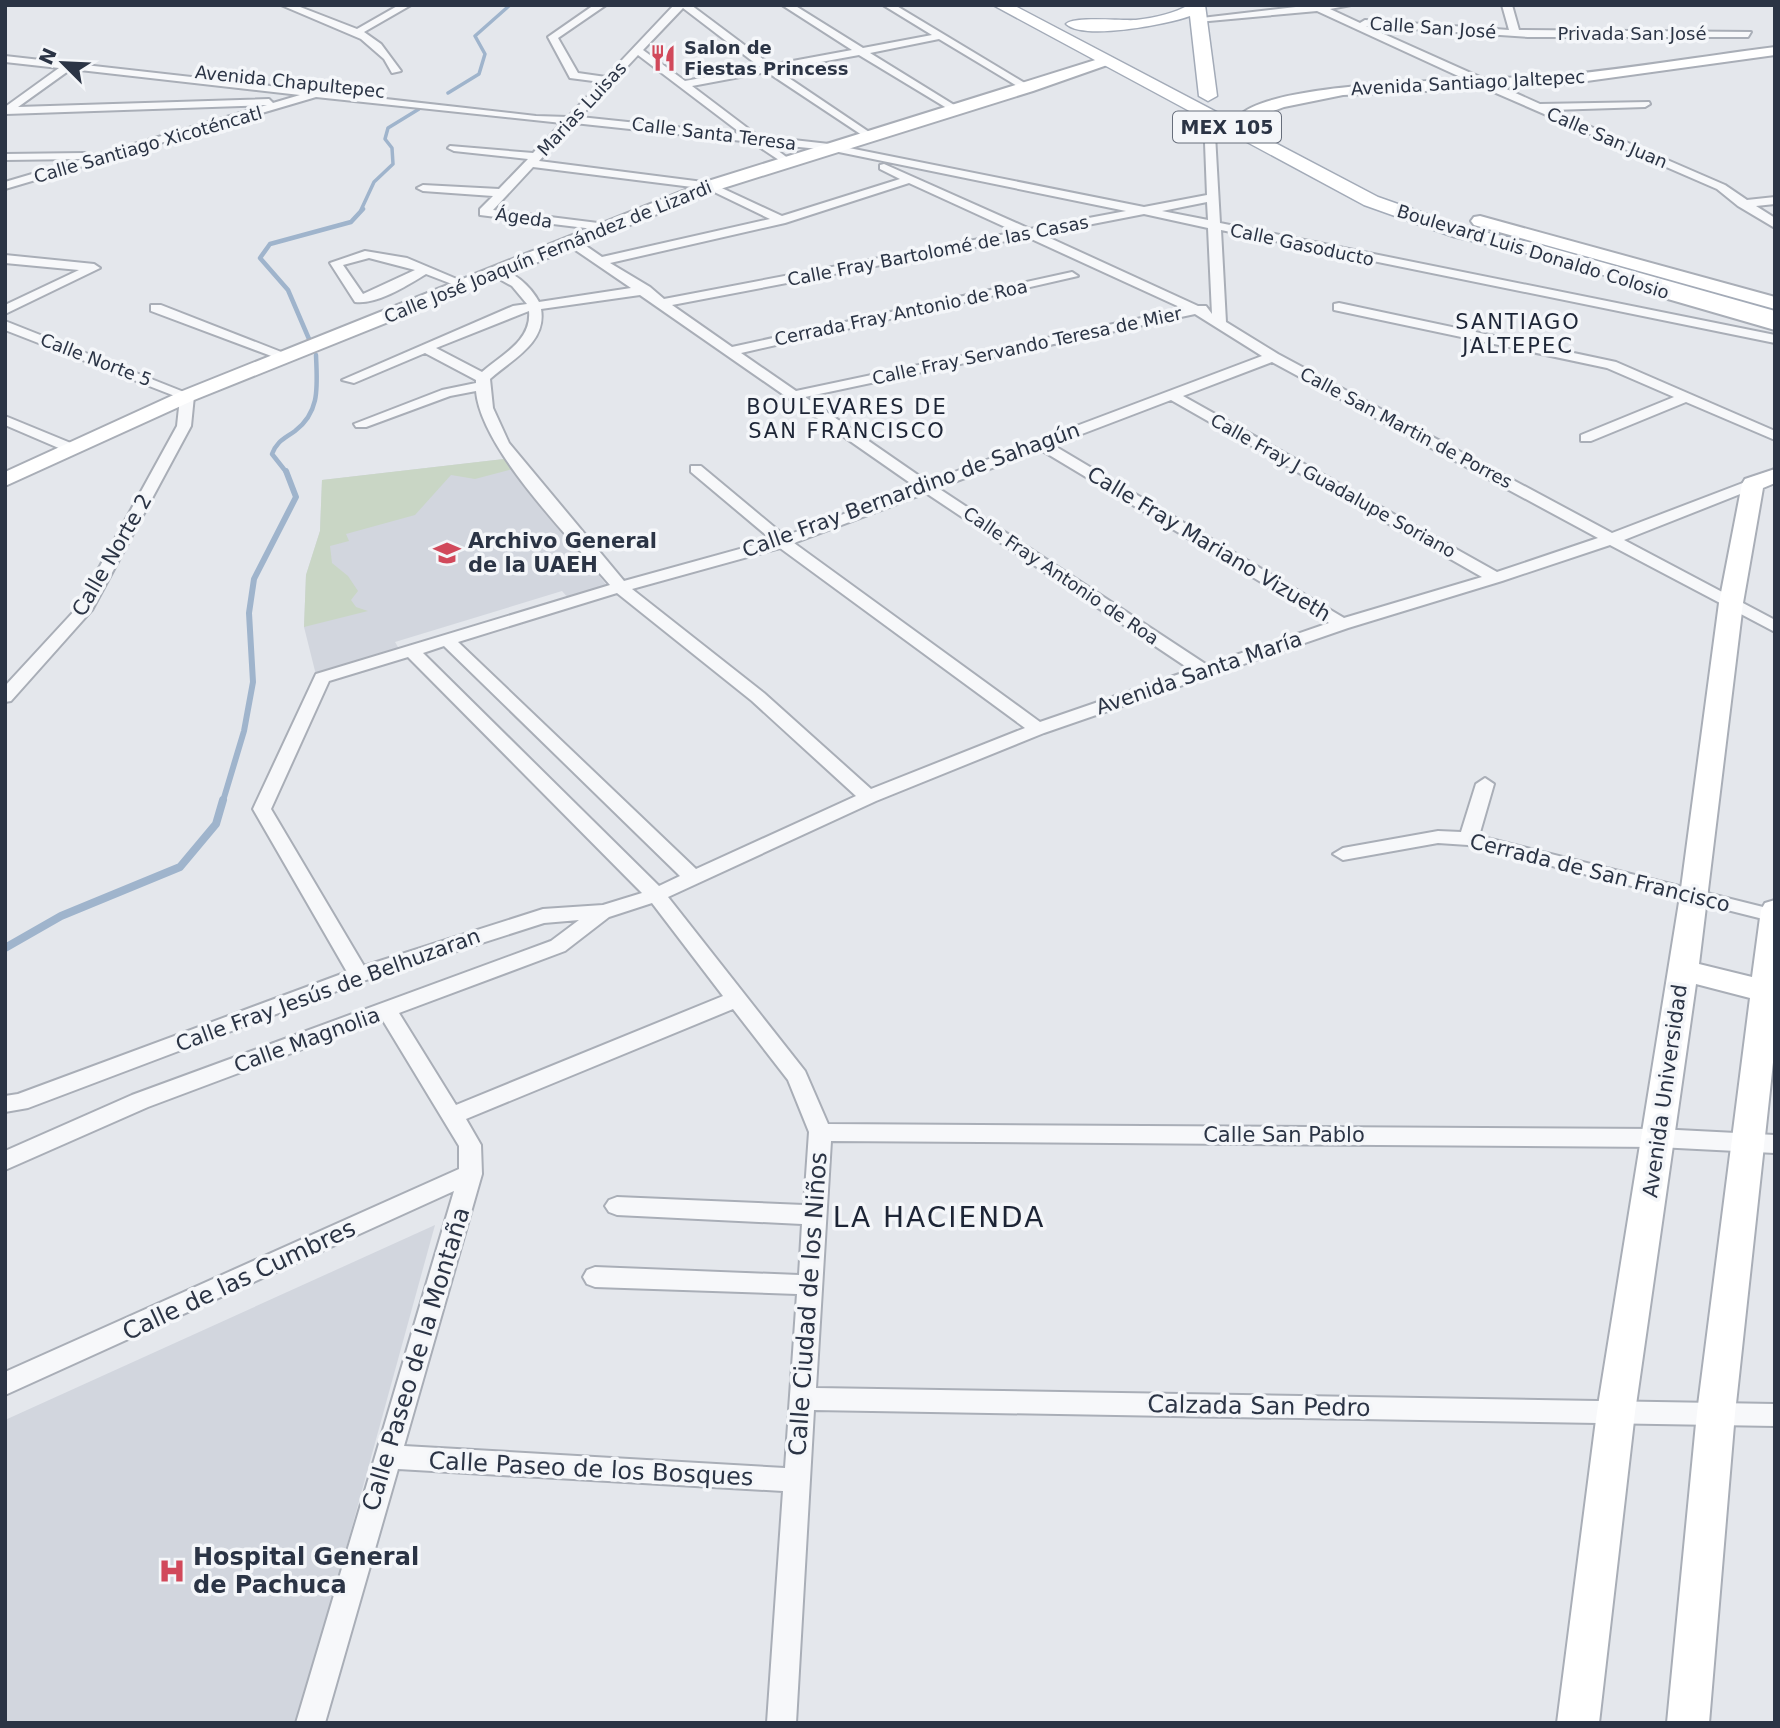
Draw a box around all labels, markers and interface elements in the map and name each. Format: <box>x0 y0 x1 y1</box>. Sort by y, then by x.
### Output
street label: Calle San José <box>1369 13 1497 42</box>
street label: Privada San José <box>1557 23 1707 44</box>
north arrow <box>28 28 98 98</box>
place label: Salon de Fiestas Princess <box>684 37 848 79</box>
restaurant icon: Salon de Fiestas Princess <box>648 43 678 73</box>
text: N <box>34 44 61 68</box>
street label: Marias Luisas <box>533 57 631 160</box>
street label: Avenida Chapultepec <box>194 61 386 102</box>
street label: Avenida Santiago Jaltepec <box>1350 66 1586 99</box>
street label: Calle Santiago Xicoténcatl <box>31 102 264 187</box>
street label: Calle San Juan <box>1544 103 1671 172</box>
road number: MEX 105 <box>1173 111 1281 142</box>
street label: Calle Santa Teresa <box>631 113 798 154</box>
street label: Calle José Joaquín Fernández de Lizardi <box>381 176 715 327</box>
street label: Boulevard Luis Donaldo Colosio <box>1395 200 1672 303</box>
street label: Ágeda <box>494 203 554 232</box>
street label: Calle Fray Bartolomé de las Casas <box>786 211 1090 290</box>
street label: Calle Gasoducto <box>1228 219 1376 270</box>
street label: Cerrada Fray Antonio de Roa <box>772 275 1029 350</box>
street label: Calle Fray Servando Teresa de Mier <box>870 302 1184 389</box>
district label: SANTIAGO JALTEPEC <box>1455 310 1581 358</box>
street label: Calle Norte 5 <box>38 329 155 390</box>
street label: Calle San Martin de Porres <box>1297 363 1516 492</box>
district label: BOULEVARES DE SAN FRANCISCO <box>746 395 948 443</box>
street label: Calle Fray J Guadalupe Soriano <box>1207 409 1459 562</box>
street label: Calle Fray Bernardino de Sahagún <box>739 418 1083 562</box>
street label: Calle Fray Mariano Vizueth <box>1083 462 1335 626</box>
street label: Calle Norte 2 <box>67 490 157 620</box>
street label: Calle Fray Antonio de Roa <box>960 502 1163 649</box>
place label: Archivo General de la UAEH <box>468 529 657 577</box>
school or university icon: Archivo General de la UAEH <box>432 538 462 568</box>
street label: Avenida Santa María <box>1093 626 1305 720</box>
street label: Cerrada de San Francisco <box>1467 829 1733 917</box>
street label: Calle Fray Jesús de Belhuzaran <box>172 924 484 1056</box>
street label: Avenida Universidad <box>1638 983 1692 1199</box>
street label: Calle Magnolia <box>231 1002 383 1078</box>
street label: Calle San Pablo <box>1203 1123 1365 1147</box>
street label: Calle Ciudad de los Niños <box>783 1151 833 1457</box>
district label: LA HACIENDA <box>833 1201 1045 1234</box>
street label: Calle Paseo de la Montaña <box>356 1204 476 1514</box>
street label: Calle de las Cumbres <box>118 1214 360 1346</box>
street label: Calzada San Pedro <box>1147 1390 1371 1422</box>
street label: Calle Paseo de los Bosques <box>428 1447 754 1491</box>
place label: Hospital General de Pachuca <box>193 1543 419 1599</box>
hospital icon: Hospital General de Pachuca <box>157 1556 187 1586</box>

